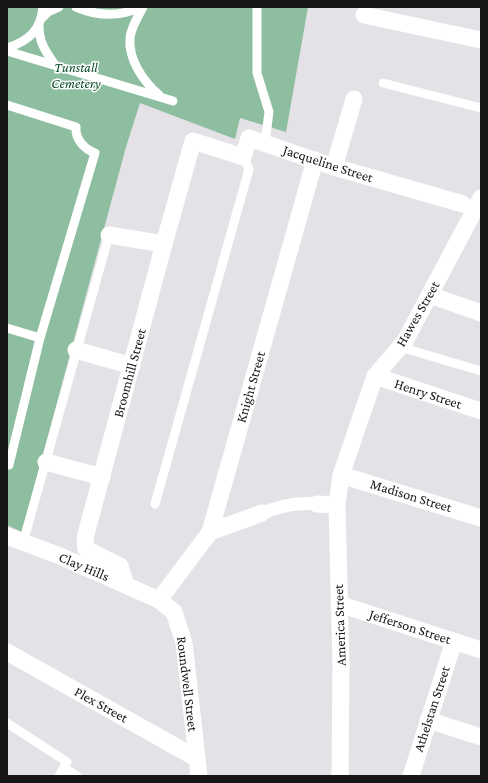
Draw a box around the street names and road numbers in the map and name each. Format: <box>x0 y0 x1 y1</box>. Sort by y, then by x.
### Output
street label: Jacqueline Street <box>281 142 375 186</box>
street label: Hawes Street <box>393 278 443 350</box>
street label: Broomhill Street <box>110 327 150 419</box>
street label: Knight Street <box>233 349 269 425</box>
street label: Henry Street <box>392 375 464 413</box>
street label: Madison Street <box>368 476 454 516</box>
street label: Clay Hills <box>56 549 112 585</box>
street label: America Street <box>330 584 350 666</box>
street label: Jefferson Street <box>367 606 453 648</box>
street label: Roundwell Street <box>173 635 201 733</box>
street label: Athelstan Street <box>410 664 454 754</box>
street label: Plex Street <box>71 683 131 727</box>

